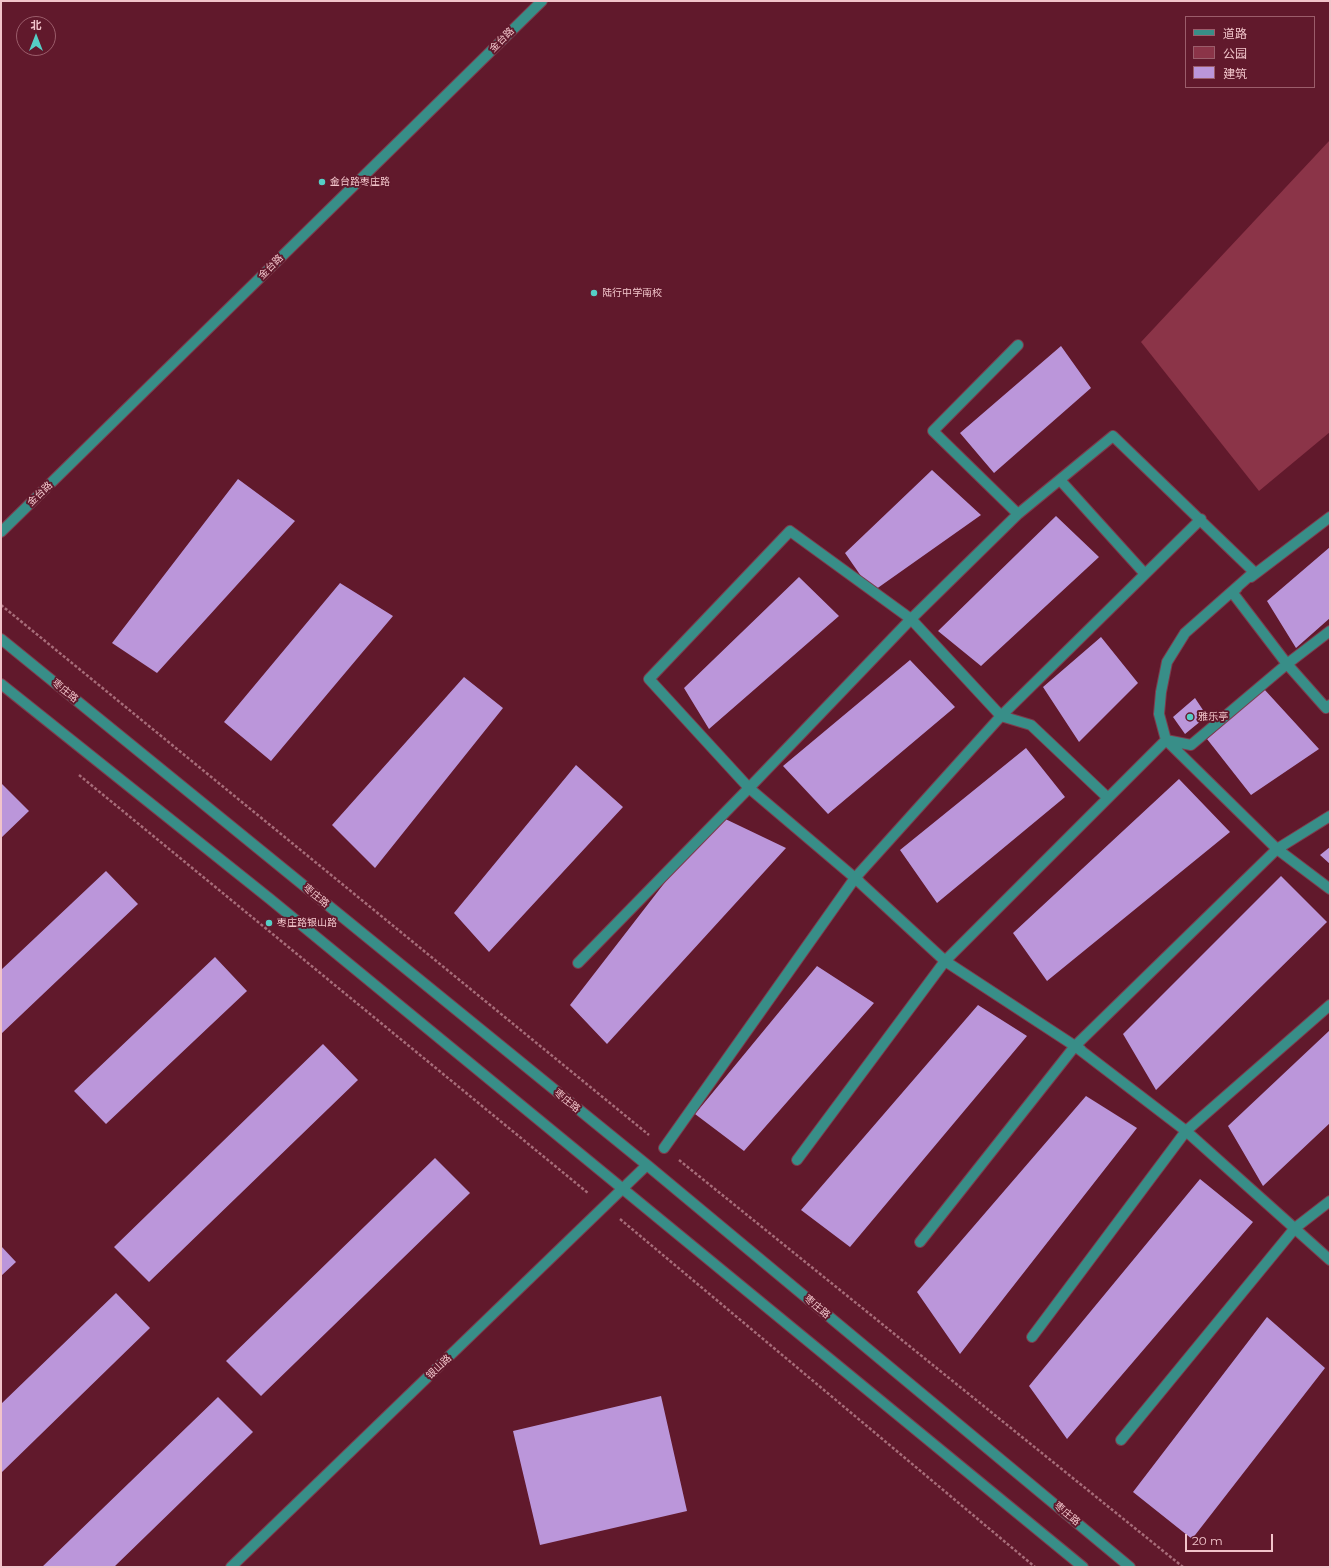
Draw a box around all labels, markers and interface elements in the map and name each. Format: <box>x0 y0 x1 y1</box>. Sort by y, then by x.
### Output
north arrow <box>16 16 56 56</box>
legend <box>1185 16 1315 88</box>
text: 北 <box>31 18 42 32</box>
street label: 金台路 <box>487 25 517 55</box>
text: 道路 <box>1223 26 1247 41</box>
text: 公园 <box>1223 46 1247 61</box>
text: 建筑 <box>1223 66 1247 81</box>
place label: 金台路枣庄路 <box>330 176 390 188</box>
marker: 金台路枣庄路 <box>317 177 327 187</box>
street label: 金台路 <box>256 252 286 282</box>
place label: 陆行中学南校 <box>602 287 662 299</box>
marker: 陆行中学南校 <box>589 288 599 298</box>
street label: 金台路 <box>25 479 55 509</box>
street label: 枣庄路 <box>50 677 80 705</box>
place label: 雅乐亭 <box>1198 711 1228 723</box>
marker: 雅乐亭 <box>1185 712 1195 722</box>
street label: 枣庄路 <box>301 882 331 910</box>
place label: 枣庄路银山路 <box>277 917 337 929</box>
marker: 枣庄路银山路 <box>264 918 274 928</box>
street label: 枣庄路 <box>552 1087 582 1115</box>
street label: 枣庄路 <box>802 1293 832 1321</box>
street label: 银山路 <box>424 1352 454 1382</box>
street label: 枣庄路 <box>1052 1500 1082 1528</box>
scale bar <box>1187 1526 1275 1552</box>
text: 20 m <box>1192 1533 1223 1548</box>

